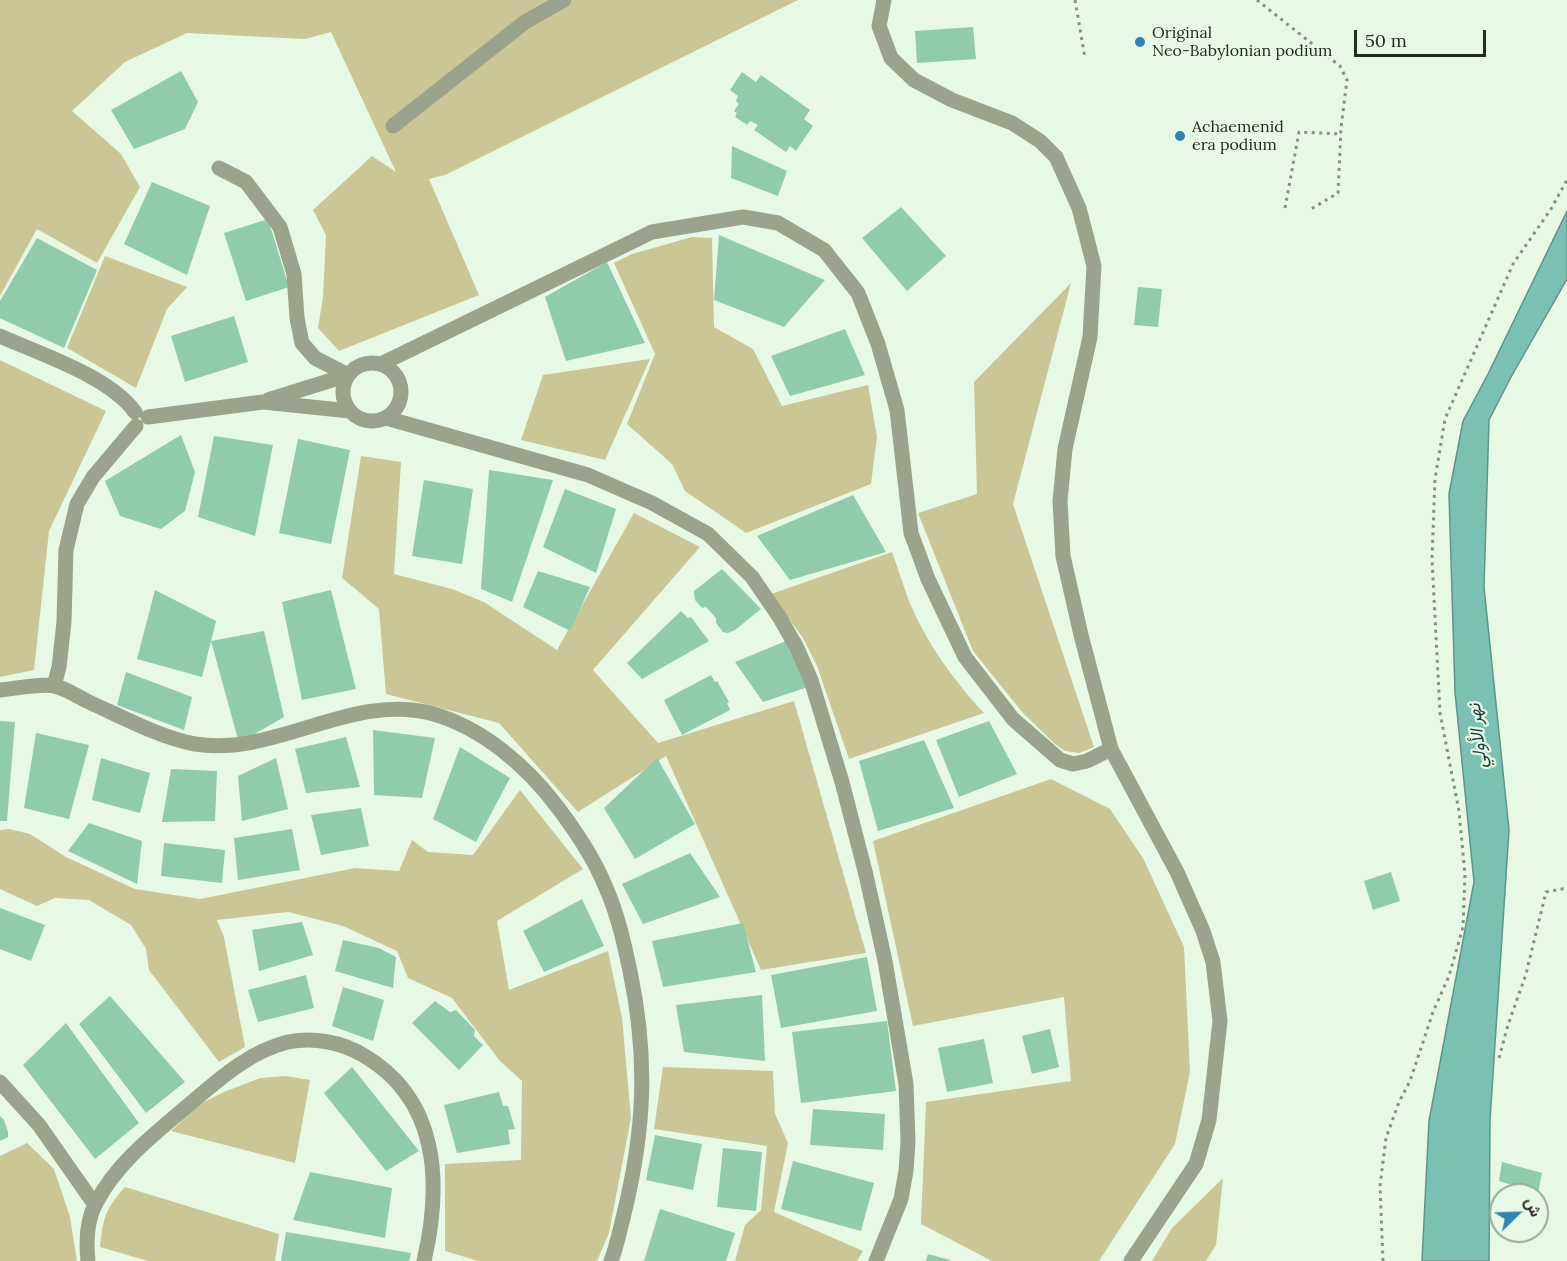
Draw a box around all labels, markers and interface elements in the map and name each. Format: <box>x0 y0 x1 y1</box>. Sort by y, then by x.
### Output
scale bar <box>1357 18 1489 56</box>
place label: Original Neo-Babylonian podium <box>1152 23 1332 61</box>
text: 50 m <box>1365 29 1407 52</box>
marker: Original Neo-Babylonian podium <box>1133 35 1147 49</box>
place label: Achaemenid era podium <box>1192 117 1284 155</box>
marker: Achaemenid era podium <box>1173 129 1187 143</box>
water label: نهر الأولي <box>1464 703 1492 769</box>
north arrow <box>1489 1183 1549 1243</box>
text: ش <box>1521 1194 1547 1220</box>

